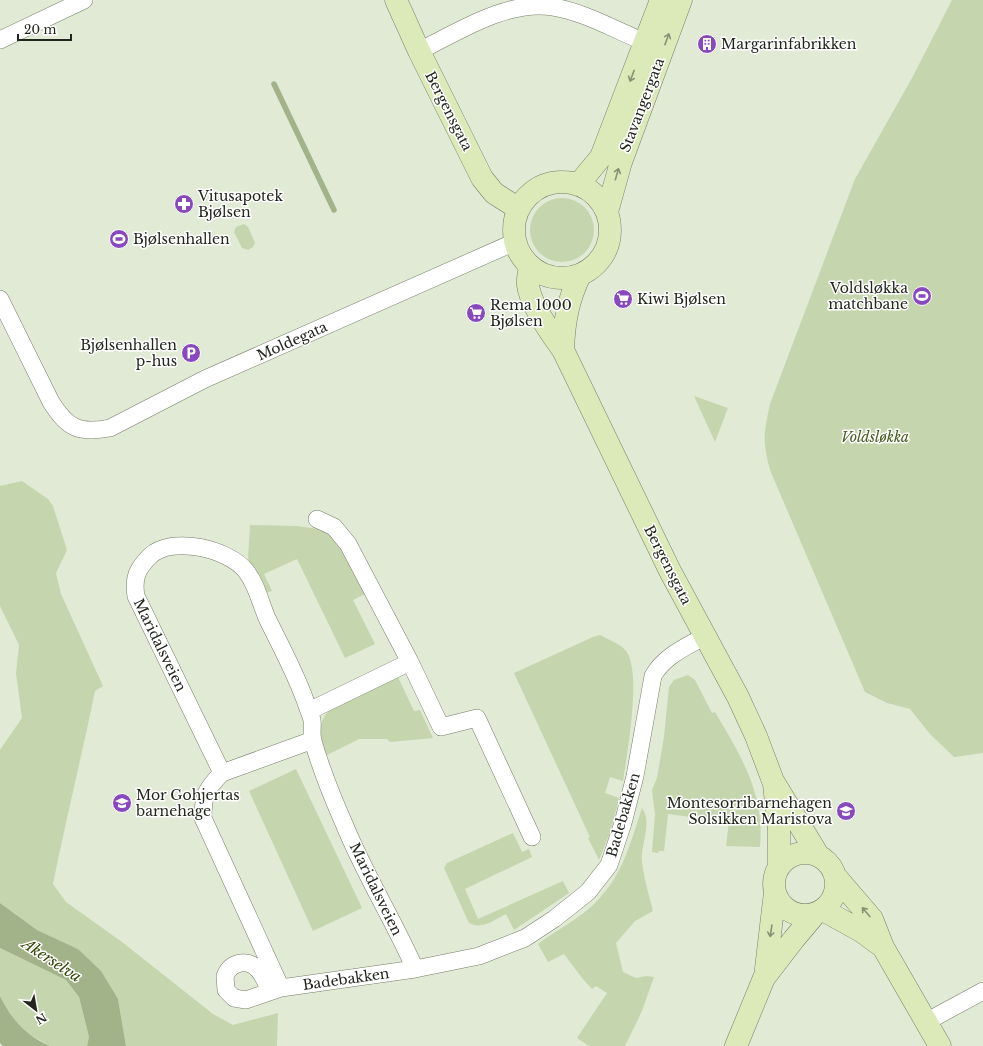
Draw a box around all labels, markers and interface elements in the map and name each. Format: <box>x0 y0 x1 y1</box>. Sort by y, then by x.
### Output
scale bar <box>18 16 71 42</box>
text: 20 m <box>24 22 56 37</box>
building icon: Margarinfabrikken <box>696 33 718 55</box>
one-way arrow <box>663 34 671 46</box>
place label: Margarinfabrikken <box>721 35 857 53</box>
street label: Stavangergata <box>616 55 668 155</box>
street label: Bergensgata <box>421 68 477 154</box>
one-way arrow <box>627 69 635 81</box>
one-way arrow <box>614 168 621 181</box>
place label: Vitusapotek Bjølsen <box>197 187 283 221</box>
pharmacy icon: Vitusapotek Bjølsen <box>173 193 195 215</box>
sports icon: Bjølsenhallen <box>108 228 130 250</box>
place label: Bjølsenhallen <box>133 230 230 248</box>
place label: Voldsløkka matchbane <box>828 279 908 313</box>
sports icon: Voldsløkka matchbane <box>911 285 933 307</box>
supermarket icon: Kiwi Bjølsen <box>612 288 634 310</box>
place label: Kiwi Bjølsen <box>637 290 726 308</box>
place label: Rema 1000 Bjølsen <box>490 296 572 330</box>
supermarket icon: Rema 1000 Bjølsen <box>465 302 487 324</box>
street label: Moldegata <box>254 317 330 365</box>
place label: Bjølsenhallen p-hus <box>80 336 177 370</box>
parking icon: Bjølsenhallen p-hus <box>180 342 202 364</box>
park label: Voldsløkka <box>841 428 909 446</box>
street label: Bergensgata <box>640 522 696 608</box>
street label: Maridalsveien <box>130 596 190 695</box>
street label: Badebakken <box>602 770 644 859</box>
place label: Mor Gohjertas barnehage <box>135 786 240 820</box>
school or university icon: Mor Gohjertas barnehage <box>111 792 133 814</box>
place label: Montesorribarnehagen Solsikken Maristova <box>667 794 832 828</box>
school or university icon: Montesorribarnehagen Solsikken Maristova <box>835 800 857 822</box>
street label: Maridalsveien <box>346 840 406 939</box>
one-way arrow <box>862 907 871 918</box>
one-way arrow <box>767 924 775 937</box>
water label: Akerselva <box>17 933 85 986</box>
street label: Badebakken <box>302 964 391 994</box>
north arrow <box>16 990 56 1030</box>
text: N <box>33 1010 49 1028</box>

